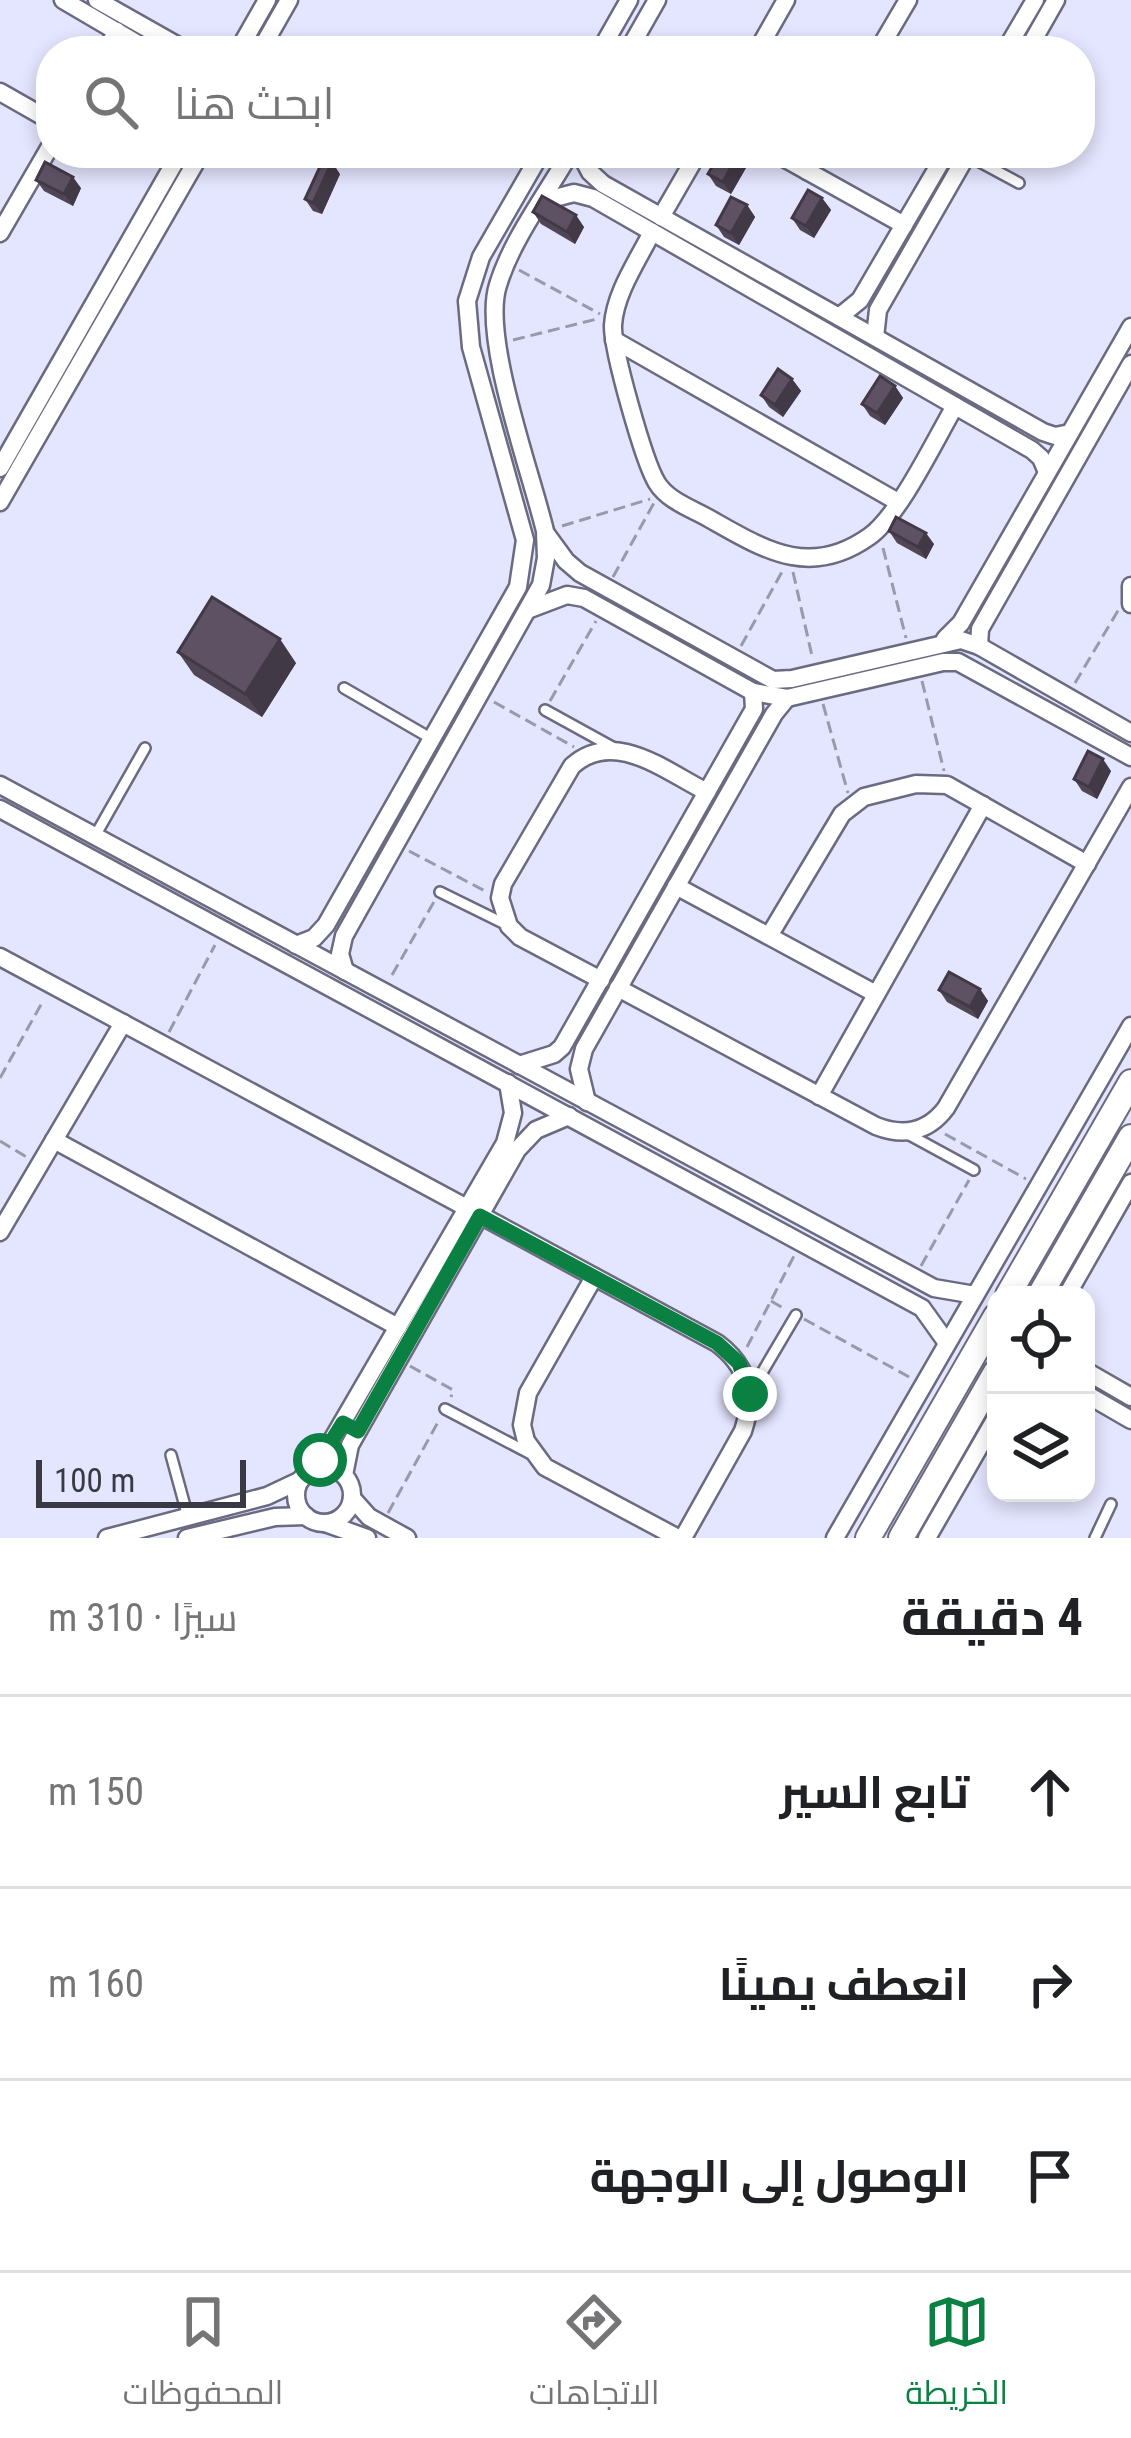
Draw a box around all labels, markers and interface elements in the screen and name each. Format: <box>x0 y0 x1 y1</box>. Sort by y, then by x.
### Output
search box <box>36 36 1095 168</box>
icon: search <box>78 69 144 135</box>
text: ابحث هنا <box>174 77 335 130</box>
map controls <box>987 1286 1095 1502</box>
button: locate <box>987 1286 1095 1394</box>
route end <box>723 1367 777 1421</box>
button: layers <box>987 1394 1095 1502</box>
route start <box>293 1433 347 1487</box>
scale bar <box>36 1454 246 1507</box>
text: 100 m <box>54 1461 135 1500</box>
text: 4 دقيقة <box>901 1588 1083 1647</box>
text: سيرًا · 310 m <box>48 1595 237 1641</box>
icon: ahead <box>1017 1759 1083 1825</box>
text: تابع السير <box>780 1766 969 1819</box>
text: 150 m <box>48 1769 144 1815</box>
icon: right <box>1017 1951 1083 2017</box>
text: انعطف يمينًا <box>719 1958 969 2011</box>
text: 160 m <box>48 1961 144 2007</box>
icon: arrive <box>1017 2143 1083 2209</box>
text: الوصول إلى الوجهة <box>590 2150 969 2203</box>
tab: المحفوظات <box>123 2289 283 2423</box>
tab: الاتجاهات <box>529 2289 660 2423</box>
tab: الخريطة <box>905 2289 1008 2423</box>

